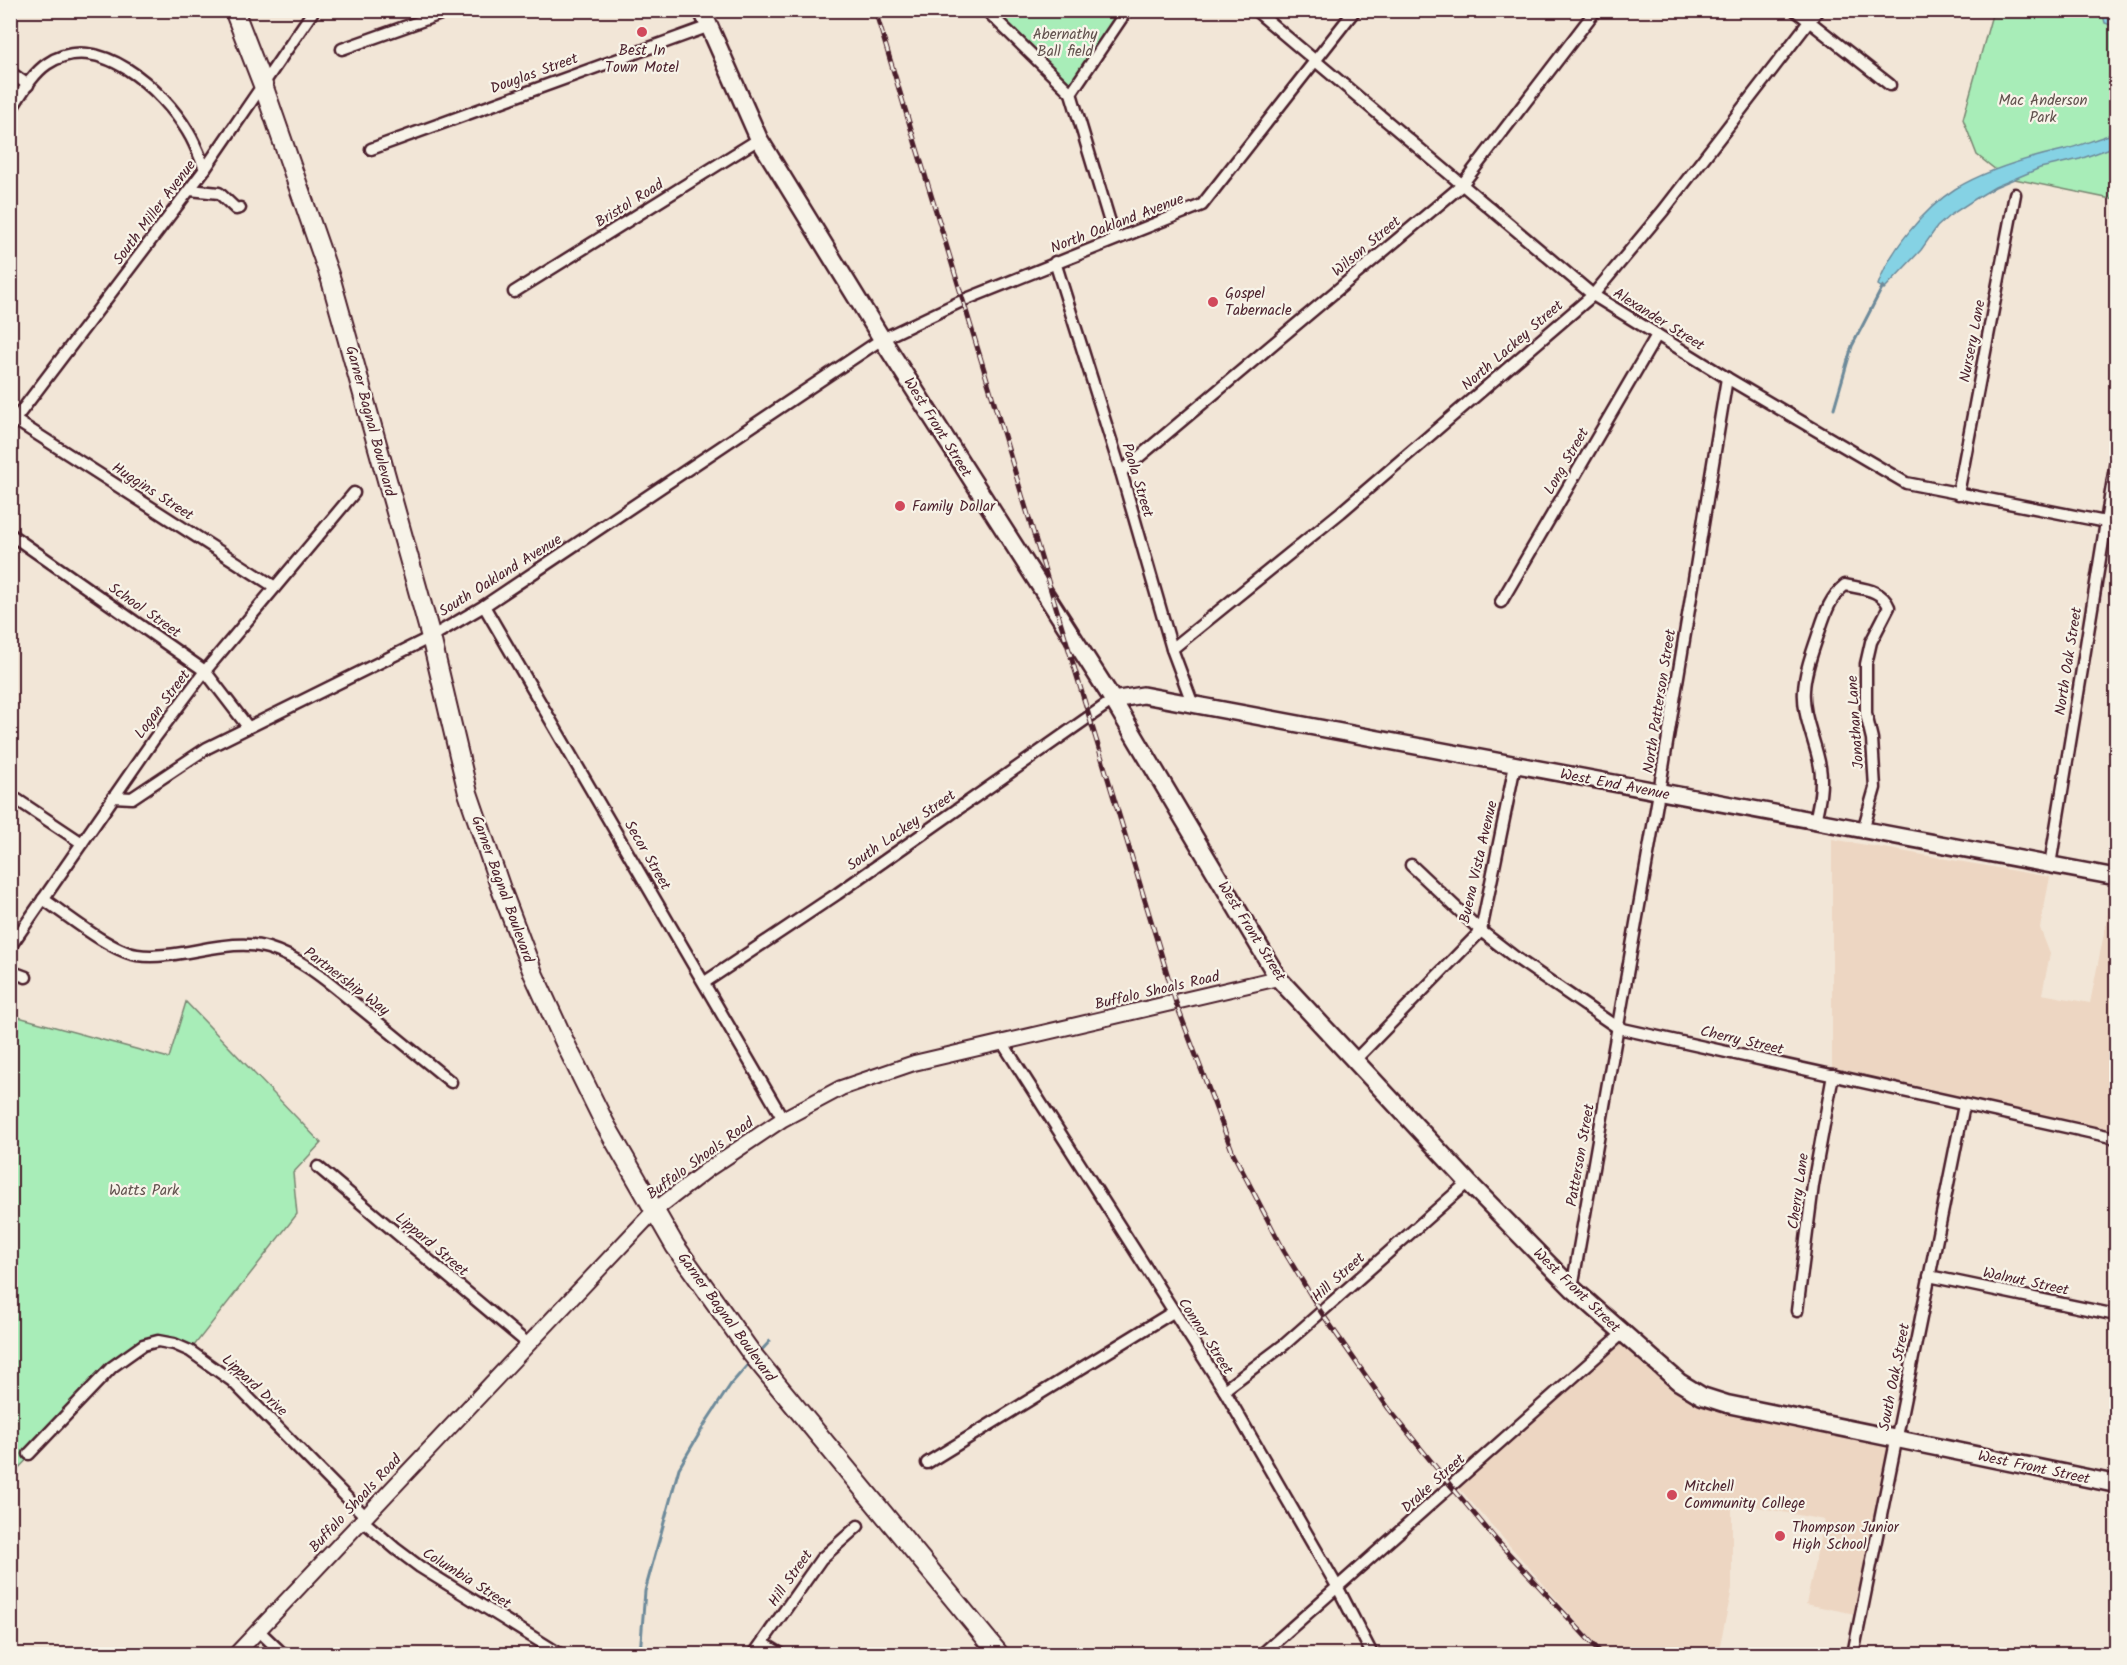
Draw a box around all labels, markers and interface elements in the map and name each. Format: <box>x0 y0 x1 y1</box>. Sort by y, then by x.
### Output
park label: Abernathy Ball field <box>1033 23 1098 64</box>
marker: Best In Town Motel <box>635 25 649 39</box>
place label: Best In Town Motel <box>605 39 679 80</box>
street label: Douglas Street <box>487 47 582 101</box>
park label: Mac Anderson Park <box>1998 89 2088 130</box>
street label: South Miller Avenue <box>107 155 203 270</box>
street label: Bristol Road <box>591 173 669 234</box>
street label: North Oakland Avenue <box>1047 187 1188 260</box>
street label: Wilson Street <box>1327 210 1407 283</box>
place label: Gospel Tabernacle <box>1225 282 1292 323</box>
street label: Alexander Street <box>1608 282 1709 358</box>
street label: North Lackey Street <box>1456 294 1569 397</box>
marker: Gospel Tabernacle <box>1206 295 1220 309</box>
street label: Nursery Lane <box>1953 298 1993 384</box>
street label: Garner Bagnal Boulevard <box>338 343 402 500</box>
street label: West Front Street <box>897 373 978 482</box>
street label: Long Street <box>1538 423 1596 500</box>
street label: Paola Street <box>1114 440 1160 521</box>
street label: Huggins Street <box>107 456 198 527</box>
place label: Family Dollar <box>912 495 996 519</box>
marker: Family Dollar <box>893 499 907 513</box>
street label: South Oakland Avenue <box>434 528 567 624</box>
street label: School Street <box>103 577 186 645</box>
street label: North Oak Street <box>2049 605 2089 717</box>
street label: North Patterson Street <box>1637 627 1683 775</box>
street label: Logan Street <box>129 665 197 744</box>
street label: Jonathan Lane <box>1841 674 1871 770</box>
street label: West End Avenue <box>1558 763 1672 807</box>
street label: South Lackey Street <box>842 784 961 878</box>
street label: Buena Vista Avenue <box>1453 798 1505 926</box>
street label: Garner Bagnal Boulevard <box>464 812 540 967</box>
street label: Secor Street <box>617 816 677 895</box>
street label: West Front Street <box>1211 877 1292 986</box>
street label: Partnership Way <box>298 941 395 1023</box>
street label: Buffalo Shoals Road <box>1092 965 1223 1017</box>
street label: Cherry Street <box>1698 1020 1786 1062</box>
street label: Patterson Street <box>1560 1102 1602 1208</box>
street label: Buffalo Shoals Road <box>642 1111 760 1206</box>
street label: Cherry Lane <box>1782 1151 1816 1231</box>
park label: Watts Park <box>109 1179 180 1203</box>
street label: Lippard Street <box>389 1207 474 1283</box>
street label: West Front Street <box>1527 1242 1626 1339</box>
street label: Hill Street <box>1306 1247 1371 1308</box>
street label: Garner Bagnal Boulevard <box>671 1248 782 1388</box>
street label: Walnut Street <box>1980 1261 2071 1303</box>
street label: Connor Street <box>1171 1293 1239 1380</box>
street label: South Oak Street <box>1873 1321 1917 1433</box>
street label: Lippard Drive <box>216 1349 293 1423</box>
street label: West Front Street <box>1975 1444 2092 1492</box>
street label: Buffalo Shoals Road <box>303 1448 408 1559</box>
street label: Drake Street <box>1396 1448 1471 1519</box>
place label: Mitchell Community College <box>1684 1475 1805 1516</box>
marker: Mitchell Community College <box>1665 1488 1679 1502</box>
place label: Thompson Junior High School <box>1792 1516 1900 1557</box>
marker: Thompson Junior High School <box>1773 1529 1787 1543</box>
street label: Columbia Street <box>417 1542 516 1616</box>
street label: Hill Street <box>762 1545 819 1612</box>

